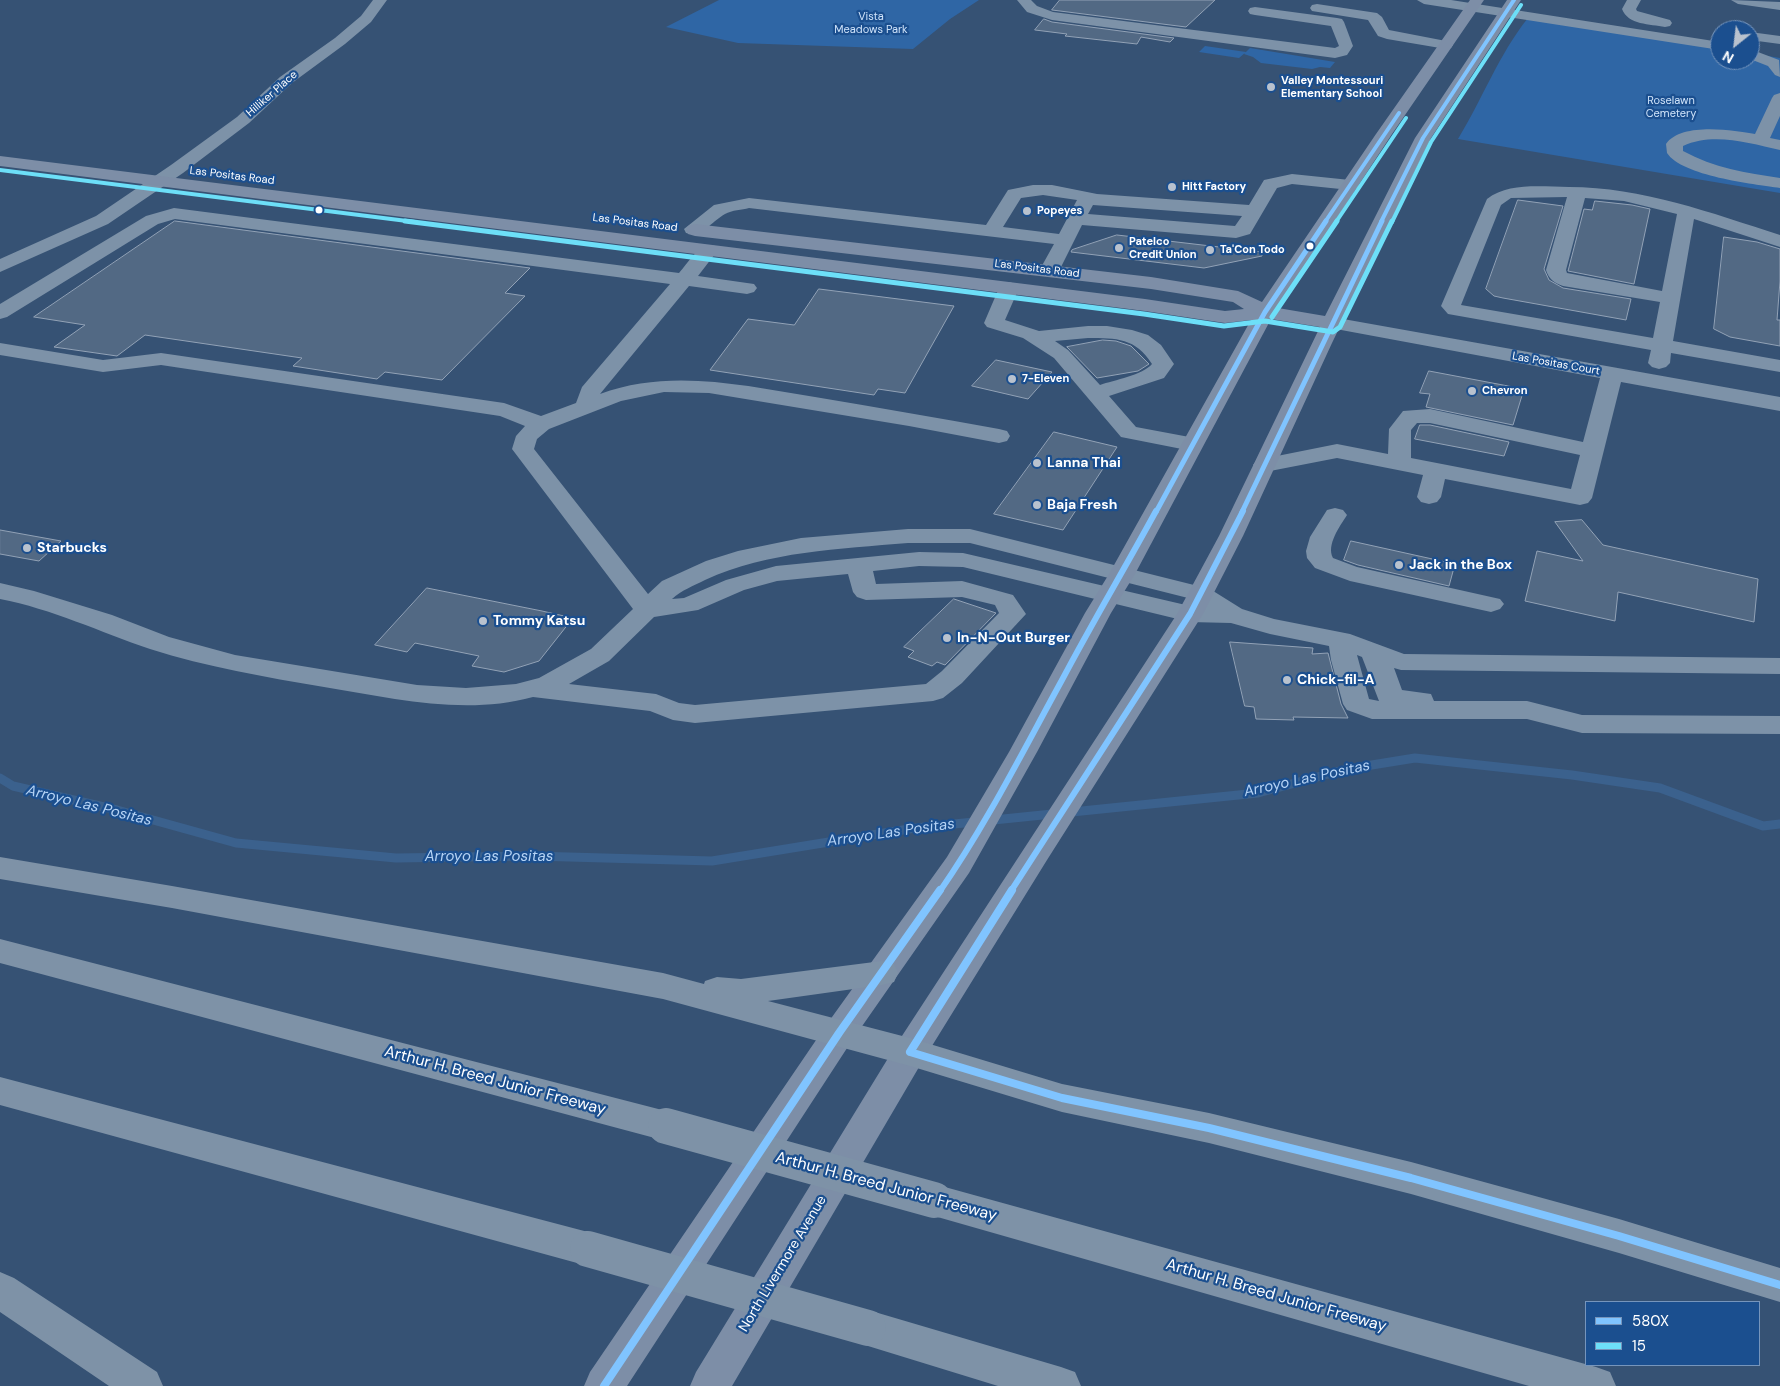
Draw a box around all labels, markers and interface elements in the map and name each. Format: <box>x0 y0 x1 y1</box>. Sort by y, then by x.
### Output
park label: Vista Meadows Park <box>834 10 908 36</box>
north arrow <box>1710 20 1760 70</box>
text: N <box>1719 47 1737 68</box>
street label: Hilliker Place <box>244 68 300 120</box>
place label: Valley Montessouri Elementary School <box>1281 74 1383 100</box>
marker: Valley Montessouri Elementary School <box>1265 81 1277 93</box>
park label: Roselawn Cemetery <box>1646 94 1696 120</box>
street label: Las Positas Road <box>189 164 275 188</box>
place label: Hitt Factory <box>1182 180 1246 194</box>
marker: Hitt Factory <box>1166 181 1178 193</box>
place label: Popeyes <box>1037 204 1082 218</box>
unlabelled marker <box>314 205 324 215</box>
marker: Popeyes <box>1021 205 1033 217</box>
street label: Las Positas Road <box>592 211 678 235</box>
place label: Patelco Credit Union <box>1129 235 1197 261</box>
unlabelled marker <box>1305 241 1315 251</box>
marker: Patelco Credit Union <box>1113 242 1125 254</box>
place label: Ta'Con Todo <box>1220 243 1285 257</box>
marker: Ta'Con Todo <box>1204 244 1216 256</box>
street label: Las Positas Road <box>994 257 1080 281</box>
street label: Las Positas Court <box>1511 350 1601 378</box>
place label: 7-Eleven <box>1022 372 1069 386</box>
marker: 7-Eleven <box>1006 373 1018 385</box>
place label: Chevron <box>1482 384 1527 398</box>
marker: Chevron <box>1466 385 1478 397</box>
place label: Lanna Thai <box>1047 455 1121 471</box>
marker: Lanna Thai <box>1031 457 1043 469</box>
place label: Baja Fresh <box>1047 497 1117 513</box>
marker: Baja Fresh <box>1031 499 1043 511</box>
place label: Starbucks <box>37 540 107 556</box>
marker: Starbucks <box>21 542 33 554</box>
place label: Jack in the Box <box>1409 557 1512 573</box>
marker: Jack in the Box <box>1393 559 1405 571</box>
place label: Tommy Katsu <box>493 613 585 629</box>
marker: Tommy Katsu <box>477 615 489 627</box>
place label: In-N-Out Burger <box>957 630 1070 646</box>
marker: In-N-Out Burger <box>941 632 953 644</box>
place label: Chick-fil-A <box>1297 672 1374 688</box>
marker: Chick-fil-A <box>1281 674 1293 686</box>
water label: Arroyo Las Positas <box>1242 757 1372 801</box>
water label: Arroyo Las Positas <box>24 782 154 830</box>
water label: Arroyo Las Positas <box>826 815 956 851</box>
water label: Arroyo Las Positas <box>425 848 553 866</box>
street label: Arthur H. Breed Junior Freeway <box>382 1042 608 1120</box>
street label: Arthur H. Breed Junior Freeway <box>773 1148 999 1226</box>
street label: North Livermore Avenue <box>736 1193 830 1335</box>
street label: Arthur H. Breed Junior Freeway <box>1163 1255 1389 1337</box>
legend <box>1585 1301 1760 1366</box>
text: 580X <box>1632 1311 1669 1331</box>
text: 15 <box>1632 1336 1646 1356</box>

